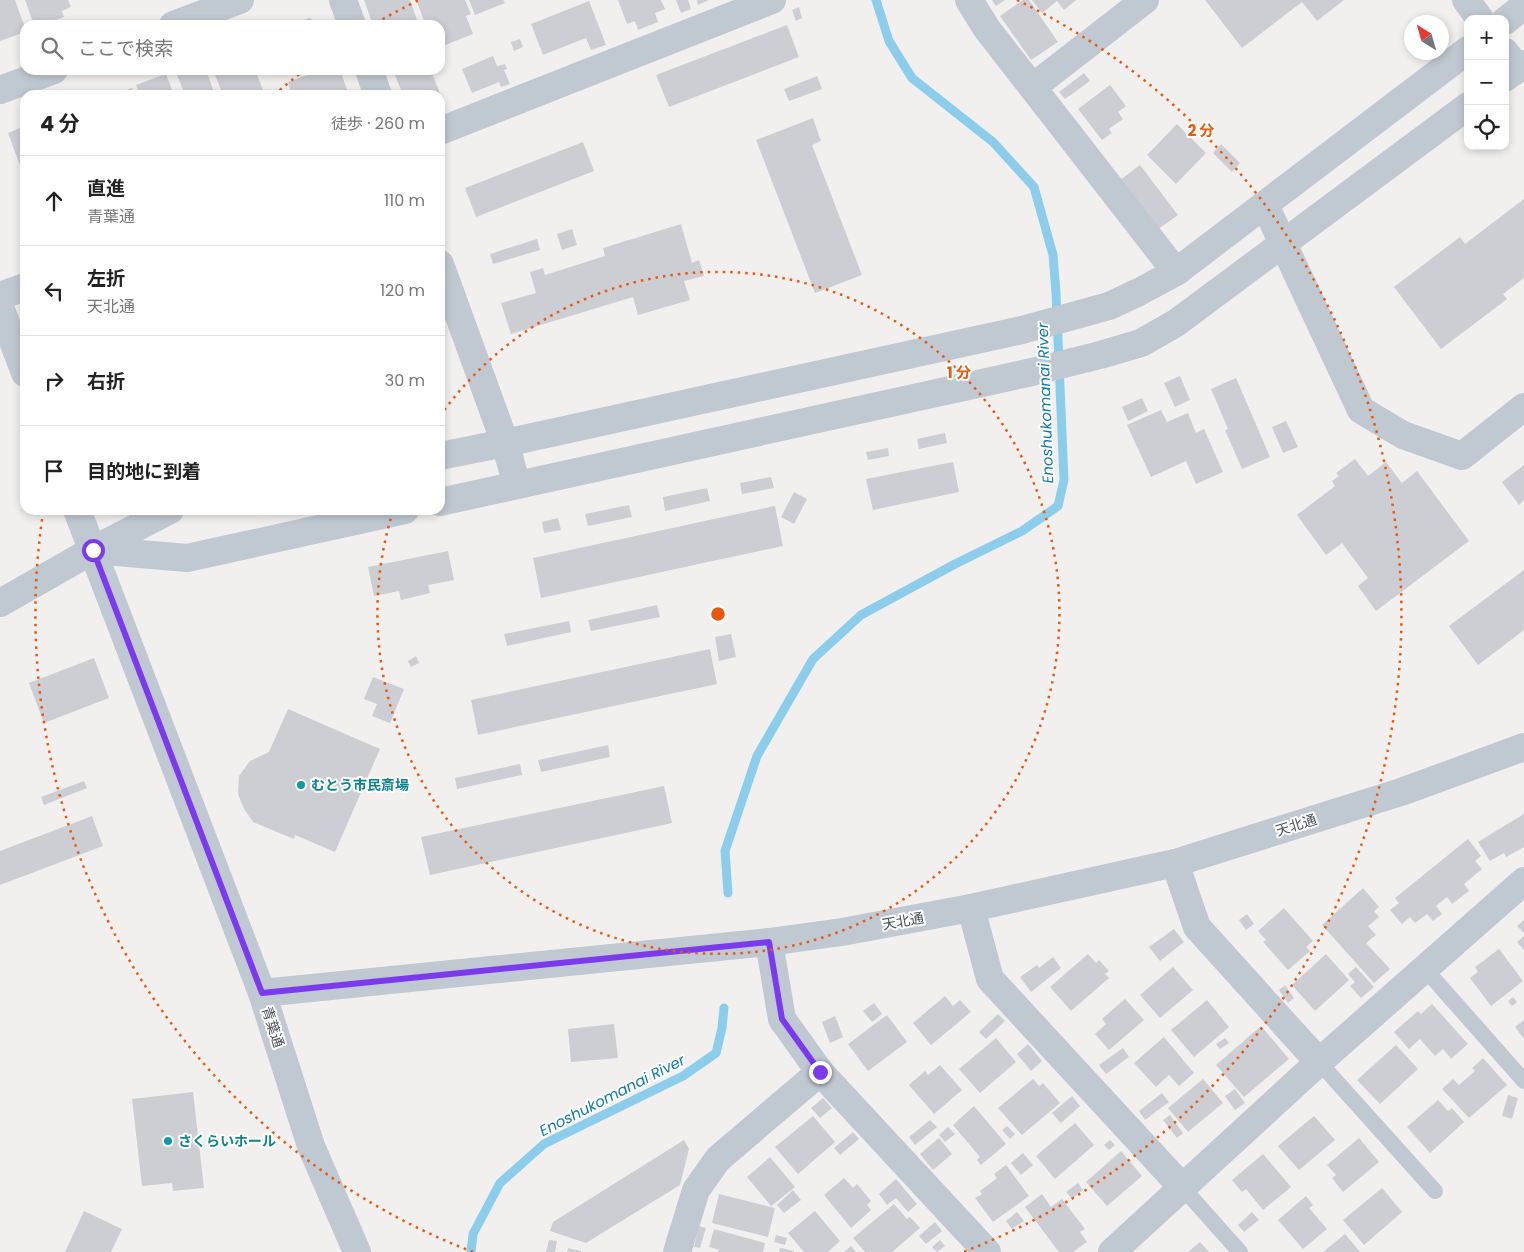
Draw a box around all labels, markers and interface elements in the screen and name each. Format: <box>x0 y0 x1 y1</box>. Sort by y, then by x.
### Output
north arrow <box>1404 15 1449 60</box>
map controls <box>1464 15 1509 150</box>
button: + <box>1464 15 1509 60</box>
search box <box>20 20 445 75</box>
icon: search <box>38 34 66 62</box>
text: ここで検索 <box>78 35 173 62</box>
button: − <box>1464 60 1509 105</box>
button: locate <box>1464 105 1509 150</box>
text: 4 分 <box>40 109 80 138</box>
text: 徒歩 · 260 m <box>331 112 425 135</box>
text: 2 分 <box>1188 120 1214 141</box>
text: 直進 <box>87 175 125 202</box>
icon: ahead <box>40 187 68 215</box>
text: 110 m <box>384 189 425 212</box>
text: 青葉通 <box>87 205 135 228</box>
text: 左折 <box>87 265 125 292</box>
icon: left <box>40 277 68 305</box>
text: 120 m <box>380 279 425 302</box>
text: 天北通 <box>87 295 135 318</box>
water label: Enoshukomanai River <box>1032 322 1058 484</box>
text: 1 分 <box>947 362 971 383</box>
icon: right <box>40 367 68 395</box>
text: 右折 <box>87 368 125 395</box>
text: 30 m <box>385 369 425 392</box>
icon: arrive <box>40 457 68 485</box>
text: 目的地に到着 <box>87 458 201 485</box>
route start <box>82 539 105 562</box>
centre of rings <box>709 605 727 623</box>
place label: むとう市民斎場 <box>311 775 409 795</box>
marker: むとう市民斎場 <box>295 779 307 791</box>
street label: 天北通 <box>1273 809 1319 841</box>
street label: 天北通 <box>881 908 925 934</box>
street label: 青葉通 <box>257 1004 289 1050</box>
water label: Enoshukomanai River <box>536 1049 689 1141</box>
route end <box>809 1061 832 1084</box>
place label: さくらいホール <box>178 1131 276 1151</box>
marker: さくらいホール <box>162 1135 174 1147</box>

